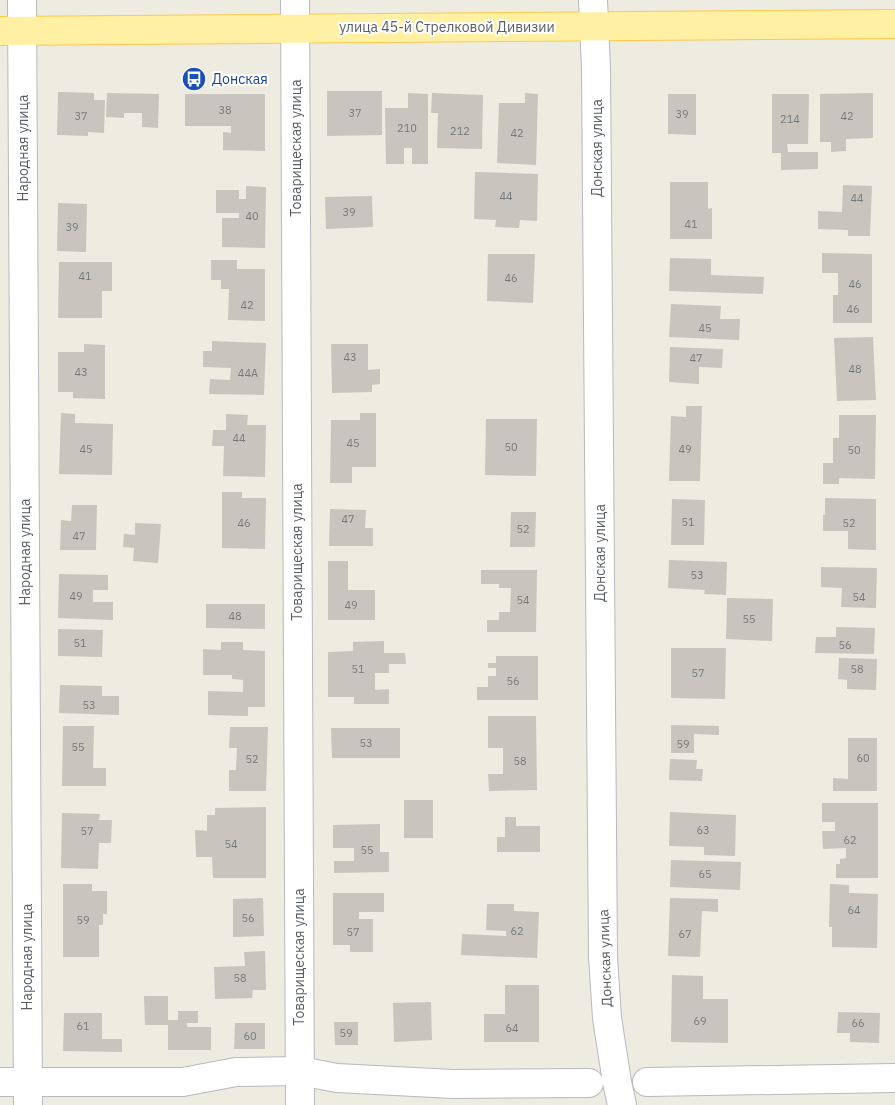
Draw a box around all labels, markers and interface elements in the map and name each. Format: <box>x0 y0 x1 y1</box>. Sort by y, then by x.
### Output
street label: улица 45-й Стрелковой Дивизии <box>339 18 555 36</box>
bus stop icon: Донская <box>181 66 207 92</box>
place label: Донская <box>212 70 268 88</box>
street label: Товарищеская улица <box>287 79 305 217</box>
street label: Народная улица <box>14 94 32 201</box>
street label: Донская улица <box>588 99 606 197</box>
house number: 38 <box>218 103 232 117</box>
house number: 37 <box>348 106 362 120</box>
house number: 39 <box>675 107 689 121</box>
house number: 37 <box>74 109 88 123</box>
house number: 42 <box>840 109 854 123</box>
house number: 214 <box>780 112 800 126</box>
house number: 210 <box>397 121 417 135</box>
house number: 212 <box>450 124 470 138</box>
house number: 42 <box>510 126 524 140</box>
house number: 44 <box>499 189 513 203</box>
house number: 44 <box>850 191 864 205</box>
house number: 39 <box>342 205 356 219</box>
house number: 40 <box>245 209 259 223</box>
house number: 41 <box>684 217 698 231</box>
house number: 39 <box>65 220 79 234</box>
house number: 41 <box>78 269 92 283</box>
house number: 46 <box>504 271 518 285</box>
house number: 46 <box>848 277 862 291</box>
house number: 42 <box>240 298 254 312</box>
house number: 46 <box>846 302 860 316</box>
house number: 45 <box>698 321 712 335</box>
house number: 43 <box>343 350 357 364</box>
house number: 47 <box>689 351 703 365</box>
house number: 48 <box>848 362 862 376</box>
house number: 43 <box>74 365 88 379</box>
house number: 44А <box>238 366 258 380</box>
house number: 44 <box>232 431 246 445</box>
house number: 45 <box>346 436 360 450</box>
house number: 50 <box>504 440 518 454</box>
house number: 45 <box>79 442 93 456</box>
house number: 49 <box>678 442 692 456</box>
house number: 50 <box>847 443 861 457</box>
street label: Товарищеская улица <box>288 483 306 621</box>
street label: Народная улица <box>16 498 34 605</box>
street label: Донская улица <box>591 504 609 602</box>
house number: 47 <box>341 512 355 526</box>
house number: 51 <box>681 515 695 529</box>
house number: 46 <box>237 516 251 530</box>
house number: 52 <box>842 516 856 530</box>
house number: 52 <box>516 522 530 536</box>
house number: 47 <box>72 529 86 543</box>
house number: 53 <box>690 568 704 582</box>
house number: 49 <box>69 589 83 603</box>
house number: 54 <box>852 590 866 604</box>
house number: 54 <box>516 593 530 607</box>
house number: 49 <box>344 598 358 612</box>
house number: 48 <box>228 609 242 623</box>
house number: 55 <box>742 612 756 626</box>
house number: 51 <box>73 636 87 650</box>
house number: 56 <box>838 638 852 652</box>
house number: 51 <box>351 662 365 676</box>
house number: 58 <box>850 662 864 676</box>
house number: 57 <box>691 666 705 680</box>
house number: 56 <box>506 674 520 688</box>
house number: 53 <box>82 698 96 712</box>
house number: 53 <box>359 736 373 750</box>
house number: 59 <box>676 737 690 751</box>
house number: 55 <box>71 740 85 754</box>
house number: 60 <box>856 751 870 765</box>
house number: 52 <box>245 752 259 766</box>
house number: 58 <box>513 754 527 768</box>
house number: 63 <box>696 823 710 837</box>
house number: 57 <box>80 824 94 838</box>
house number: 62 <box>843 833 857 847</box>
house number: 54 <box>224 837 238 851</box>
house number: 55 <box>360 843 374 857</box>
house number: 65 <box>698 867 712 881</box>
street label: Товарищеская улица <box>290 888 308 1026</box>
street label: Народная улица <box>18 903 36 1010</box>
house number: 64 <box>847 903 861 917</box>
street label: Донская улица <box>594 908 616 1007</box>
house number: 56 <box>241 911 255 925</box>
house number: 59 <box>76 913 90 927</box>
house number: 62 <box>510 924 524 938</box>
house number: 57 <box>346 925 360 939</box>
house number: 67 <box>678 927 692 941</box>
house number: 58 <box>233 971 247 985</box>
house number: 69 <box>693 1014 707 1028</box>
house number: 66 <box>851 1016 865 1030</box>
house number: 61 <box>76 1019 90 1033</box>
house number: 64 <box>505 1021 519 1035</box>
house number: 59 <box>339 1026 353 1040</box>
house number: 60 <box>243 1029 257 1043</box>

